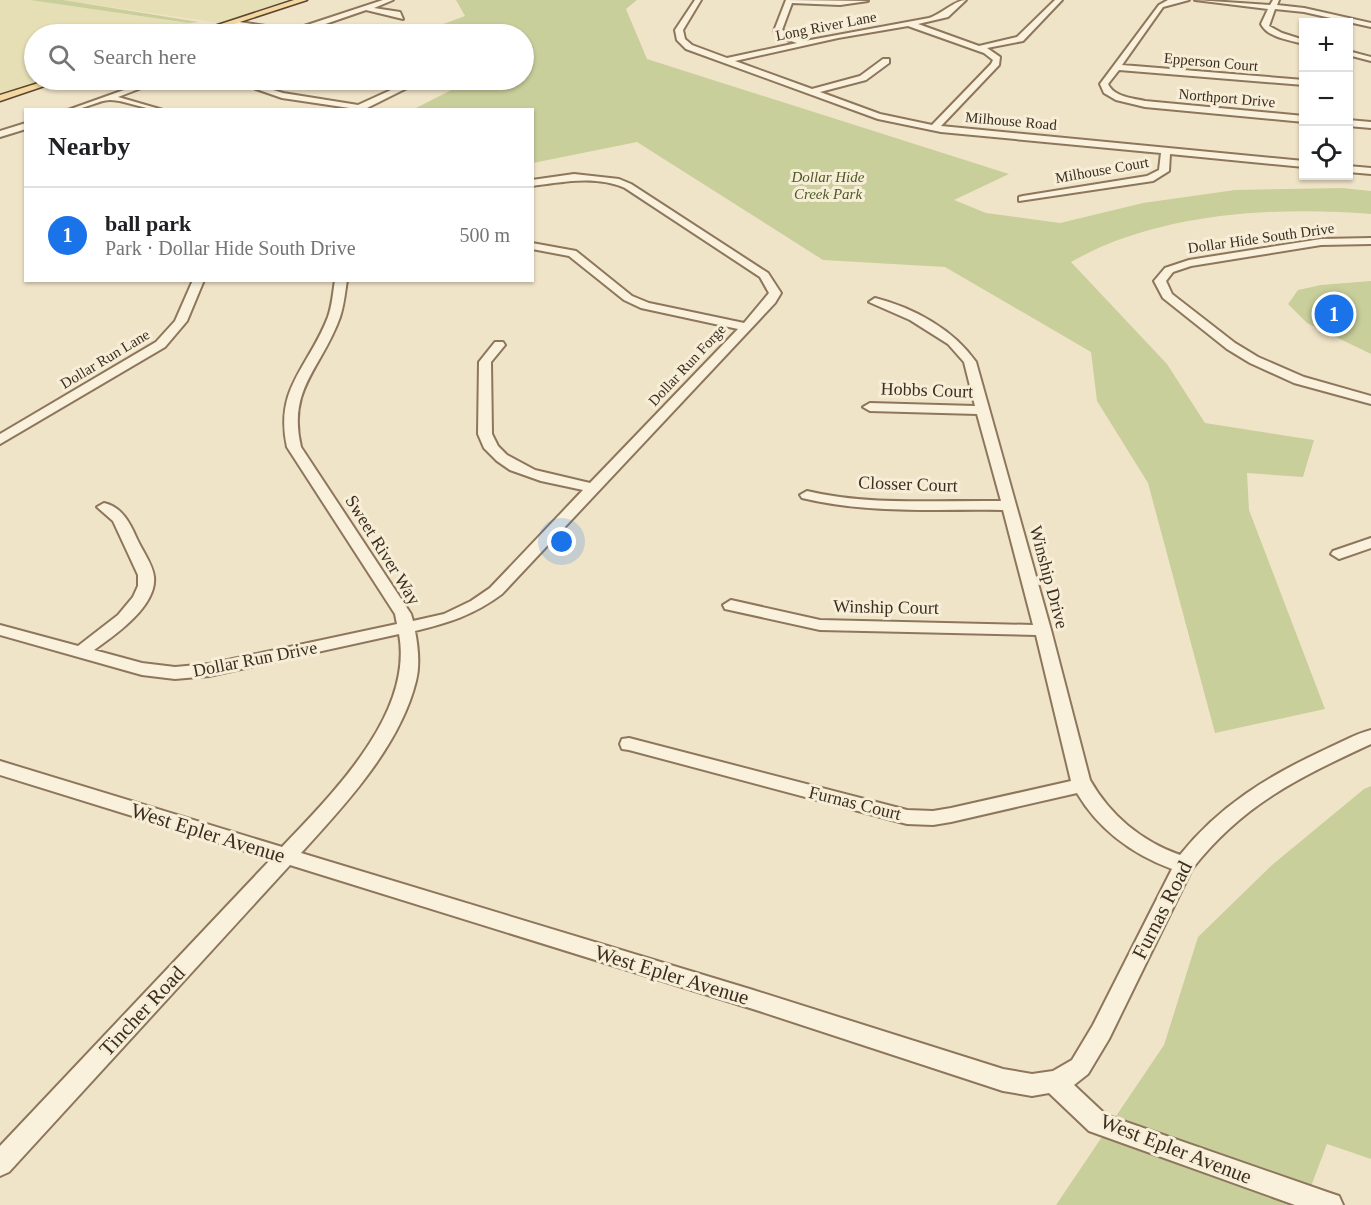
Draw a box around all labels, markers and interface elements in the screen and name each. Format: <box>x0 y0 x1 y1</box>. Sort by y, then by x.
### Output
street label: Long River Lane <box>774 8 878 44</box>
map controls <box>1299 18 1353 180</box>
button: + <box>1299 18 1353 72</box>
search box <box>24 24 534 90</box>
icon: search <box>45 41 78 74</box>
text: Search here <box>93 44 196 69</box>
street label: Epperson Court <box>1163 50 1260 74</box>
button: − <box>1299 72 1353 126</box>
street label: Northport Drive <box>1178 86 1276 110</box>
street label: Milhouse Road <box>964 109 1058 133</box>
button: locate <box>1299 126 1353 180</box>
text: Nearby <box>48 132 130 161</box>
street label: Milhouse Court <box>1054 154 1151 186</box>
park label: Dollar Hide Creek Park <box>791 169 865 202</box>
text: ball park <box>105 211 191 236</box>
street label: Dollar Hide South Drive <box>1187 220 1336 256</box>
text: 1 <box>63 224 73 246</box>
text: 500 m <box>459 224 510 246</box>
text: Park · Dollar Hide South Drive <box>105 237 356 259</box>
pin: 1 <box>1314 292 1354 336</box>
street label: Dollar Run Forge <box>645 321 729 409</box>
street label: Dollar Run Lane <box>58 326 153 392</box>
street label: Hobbs Court <box>880 378 974 402</box>
street label: Closser Court <box>858 472 958 496</box>
street label: Sweet River Way <box>341 492 425 608</box>
street label: Winship Drive <box>1026 523 1072 631</box>
your location <box>547 527 576 556</box>
street label: Winship Court <box>833 596 939 618</box>
street label: Dollar Run Drive <box>191 637 319 681</box>
street label: Furnas Court <box>807 782 903 824</box>
street label: West Epler Avenue <box>128 798 288 868</box>
street label: Furnas Road <box>1127 857 1197 963</box>
street label: West Epler Avenue <box>592 940 752 1010</box>
street label: Tincher Road <box>94 961 190 1061</box>
street label: West Epler Avenue <box>1097 1109 1255 1189</box>

